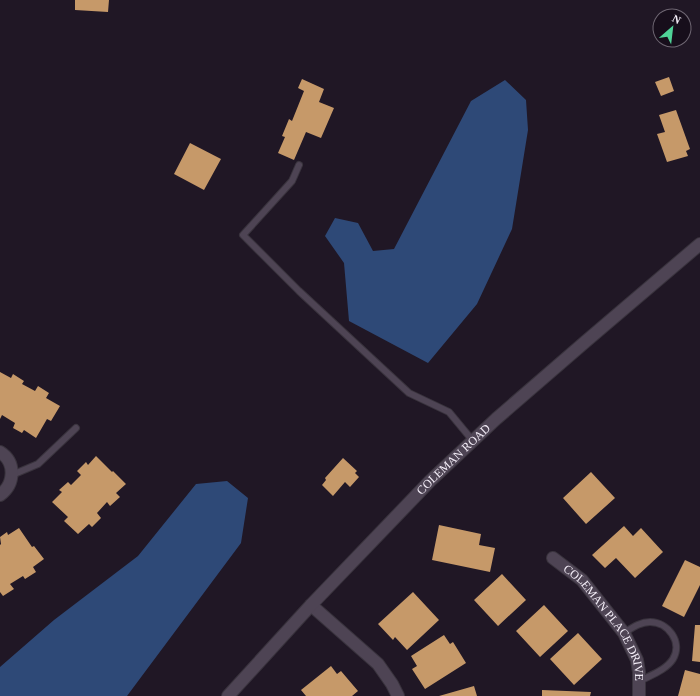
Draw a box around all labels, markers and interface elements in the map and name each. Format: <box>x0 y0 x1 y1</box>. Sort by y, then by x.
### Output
north arrow <box>652 8 692 48</box>
text: N <box>670 12 683 26</box>
street label: COLEMAN ROAD <box>414 421 493 498</box>
street label: COLEMAN PLACE DRIVE <box>561 561 646 681</box>

